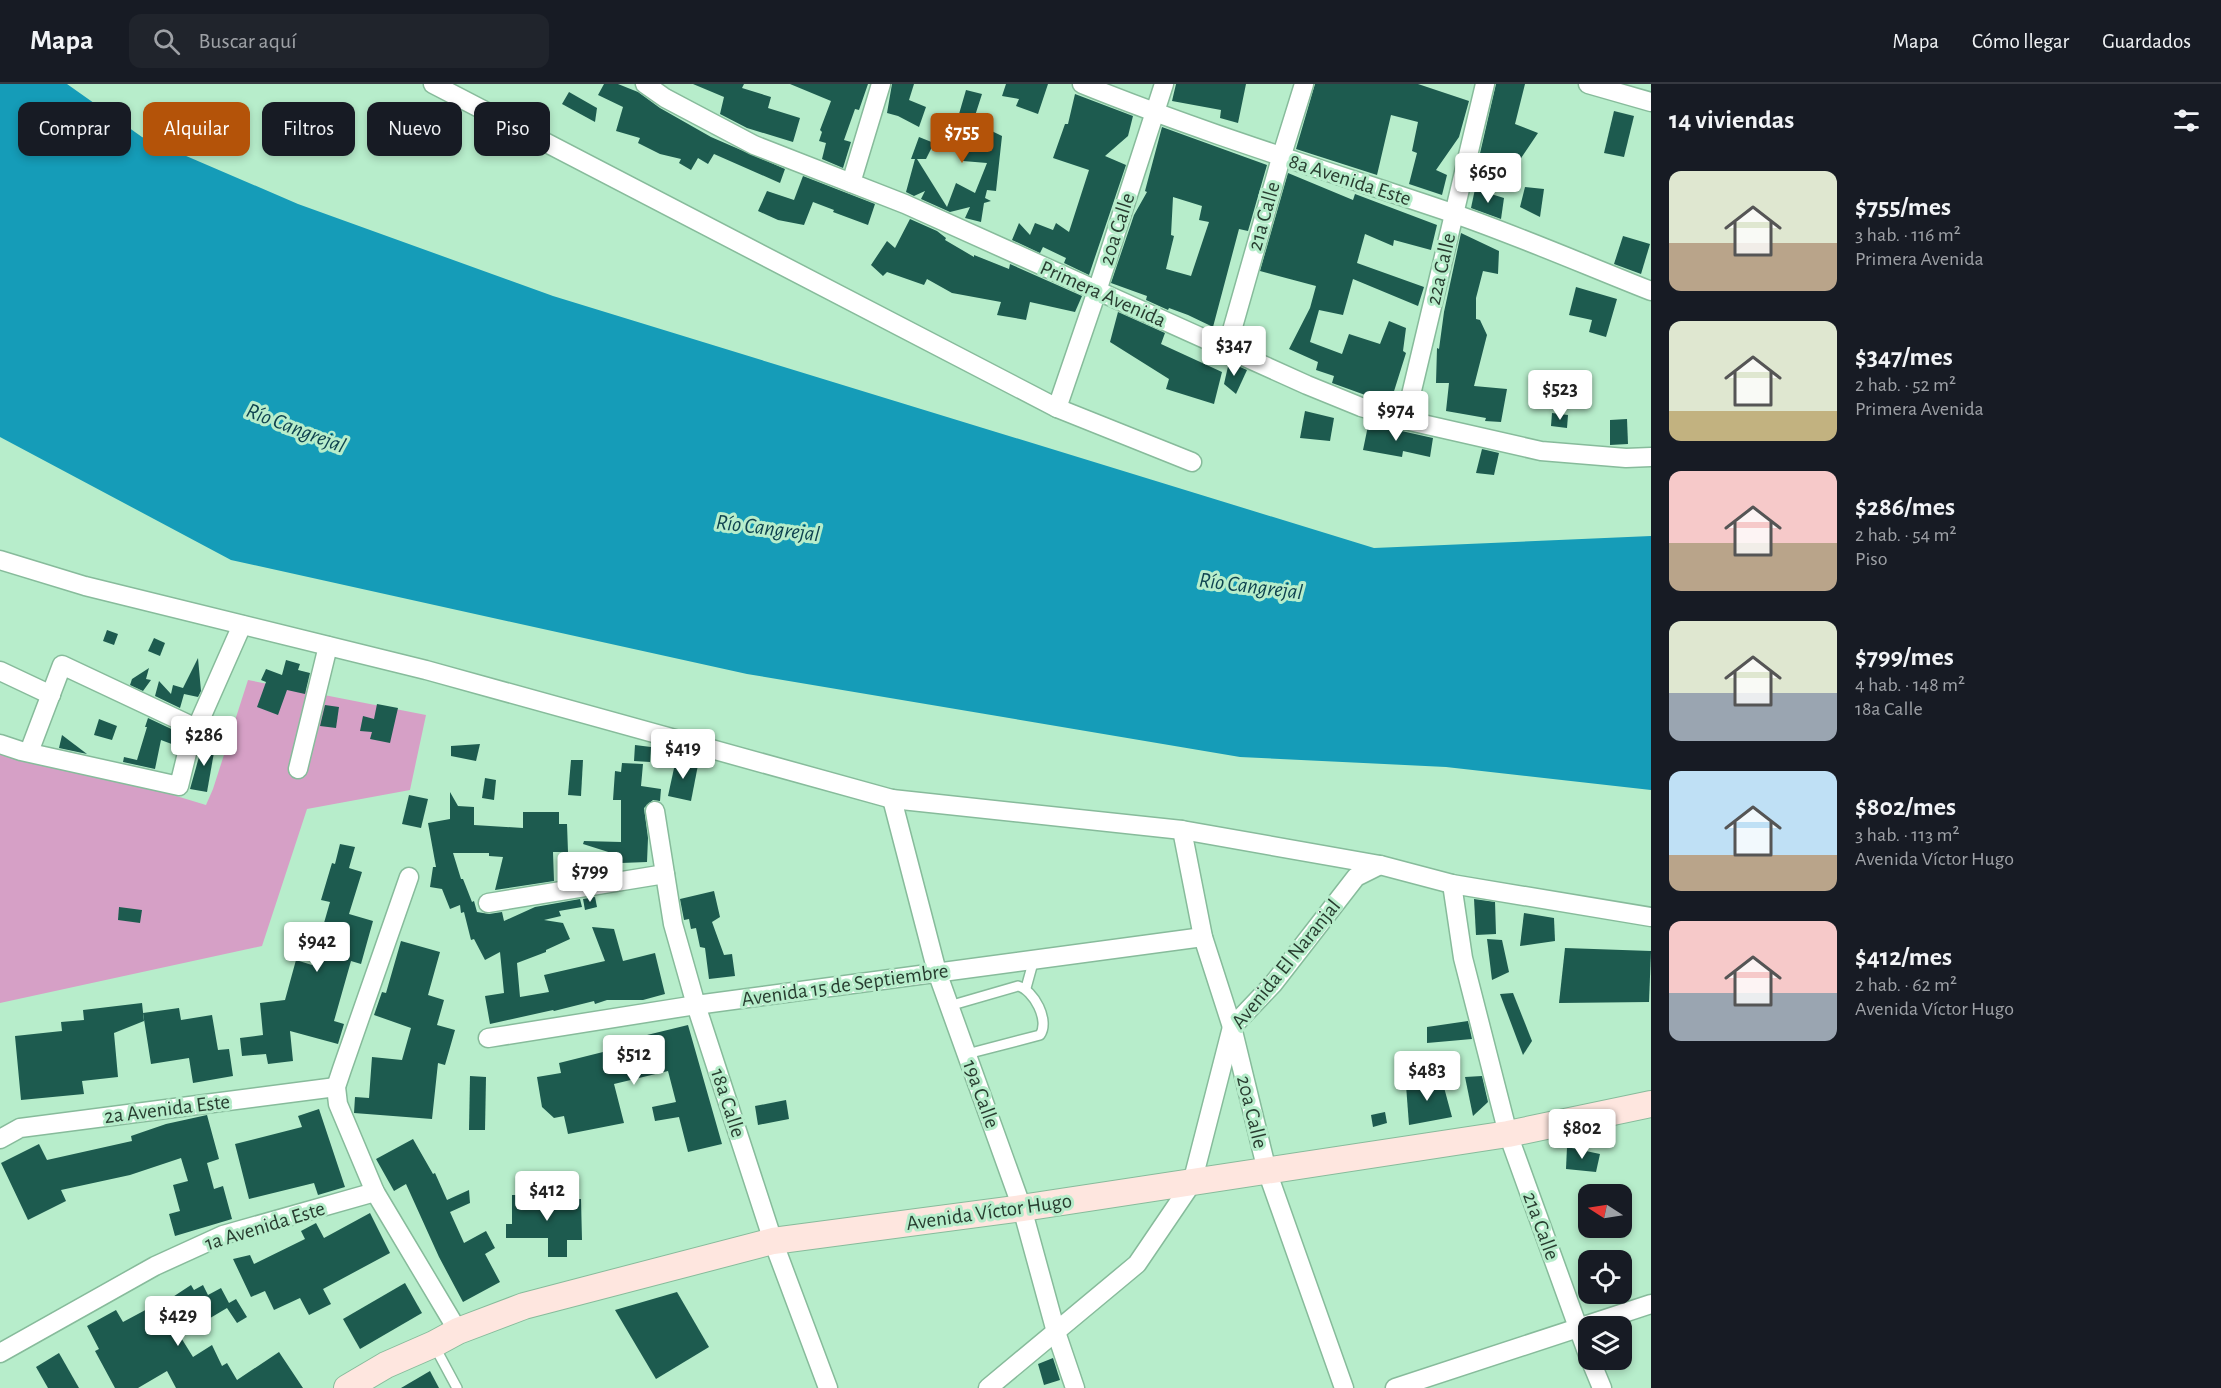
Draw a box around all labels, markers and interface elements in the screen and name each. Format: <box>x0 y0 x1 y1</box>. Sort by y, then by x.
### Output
search box <box>129 14 549 68</box>
icon: search <box>150 25 183 58</box>
text: Mapa <box>30 27 93 55</box>
text: Buscar aquí <box>198 30 297 52</box>
text: Mapa <box>1893 31 1939 52</box>
text: Cómo llegar <box>1972 31 2069 52</box>
text: Guardados <box>2102 31 2191 52</box>
chip: Comprar <box>18 102 131 156</box>
chip: Alquilar <box>143 102 250 156</box>
chip: Filtros <box>262 102 355 156</box>
chip: Nuevo <box>367 102 462 156</box>
chip: Piso <box>474 102 550 156</box>
icon: filters <box>2170 104 2203 137</box>
text: 14 viviendas <box>1669 107 1794 133</box>
pin: $755 <box>926 113 998 164</box>
text: $755 <box>945 122 979 142</box>
street label: 8a Avenida Este <box>1286 150 1414 210</box>
pin: $650 <box>1452 153 1524 204</box>
text: $650 <box>1469 162 1507 182</box>
street label: 21a Calle <box>1244 179 1284 253</box>
street label: 20a Calle <box>1096 190 1138 268</box>
text: $755/mes <box>1855 194 1951 220</box>
icon: home <box>1717 195 1789 267</box>
text: 3 hab. · 116 m² <box>1855 225 1961 245</box>
street label: 22a Calle <box>1423 231 1459 307</box>
text: Primera Avenida <box>1855 249 1984 269</box>
street label: Primera Avenida <box>1037 257 1169 331</box>
pin: $347 <box>1198 326 1270 377</box>
text: $347 <box>1216 335 1252 355</box>
text: $347/mes <box>1855 344 1953 370</box>
icon: home <box>1717 345 1789 417</box>
pin: $523 <box>1524 370 1596 421</box>
text: 2 hab. · 52 m² <box>1855 375 1956 395</box>
text: $523 <box>1542 379 1578 399</box>
pin: $974 <box>1360 391 1432 442</box>
water label: Río Cangrejal <box>243 399 349 457</box>
text: Primera Avenida <box>1855 399 1984 419</box>
text: $974 <box>1377 400 1415 420</box>
text: $286/mes <box>1855 494 1955 520</box>
icon: home <box>1717 495 1789 567</box>
water label: Río Cangrejal <box>715 511 821 545</box>
text: 2 hab. · 54 m² <box>1855 525 1956 545</box>
text: Piso <box>1855 549 1887 569</box>
water label: Río Cangrejal <box>1198 569 1304 603</box>
text: $799/mes <box>1855 644 1954 670</box>
icon: home <box>1717 645 1789 717</box>
text: 4 hab. · 148 m² <box>1855 675 1965 695</box>
text: 18a Calle <box>1855 699 1923 719</box>
pin: $286 <box>168 716 240 767</box>
text: $286 <box>185 725 223 745</box>
pin: $419 <box>647 729 719 780</box>
text: $419 <box>665 738 701 758</box>
text: $802/mes <box>1855 794 1956 820</box>
icon: home <box>1717 795 1789 867</box>
text: 3 hab. · 113 m² <box>1855 825 1960 845</box>
text: Avenida Víctor Hugo <box>1855 849 2014 869</box>
pin: $799 <box>554 852 626 903</box>
text: $799 <box>572 861 608 881</box>
street label: Avenida El Naranjal <box>1228 895 1344 1033</box>
pin: $942 <box>281 922 353 973</box>
text: $942 <box>298 931 336 951</box>
text: $412/mes <box>1855 944 1952 970</box>
icon: home <box>1717 945 1789 1017</box>
street label: Avenida 15 de Septiembre <box>740 960 950 1010</box>
text: 2 hab. · 62 m² <box>1855 975 1957 995</box>
text: Avenida Víctor Hugo <box>1855 999 2014 1019</box>
pin: $512 <box>598 1035 670 1086</box>
text: $512 <box>617 1044 651 1064</box>
pin: $483 <box>1391 1051 1463 1102</box>
street label: 19a Calle <box>959 1057 1003 1131</box>
text: $483 <box>1408 1060 1446 1080</box>
street label: 18a Calle <box>707 1066 749 1140</box>
street label: 20a Calle <box>1233 1073 1271 1151</box>
street label: 2a Avenida Este <box>103 1091 231 1127</box>
pin: $802 <box>1546 1109 1618 1160</box>
text: $802 <box>1563 1118 1601 1138</box>
pin: $412 <box>511 1171 583 1222</box>
text: $412 <box>529 1180 565 1200</box>
north arrow <box>1578 1184 1632 1238</box>
map controls <box>1578 1184 1632 1370</box>
street label: 21a Calle <box>1519 1189 1563 1263</box>
street label: Avenida Víctor Hugo <box>905 1190 1073 1234</box>
street label: 1a Avenida Este <box>202 1198 328 1254</box>
button: locate <box>1578 1250 1632 1304</box>
pin: $429 <box>142 1296 214 1347</box>
text: $429 <box>159 1305 197 1325</box>
button: layers <box>1578 1316 1632 1370</box>

